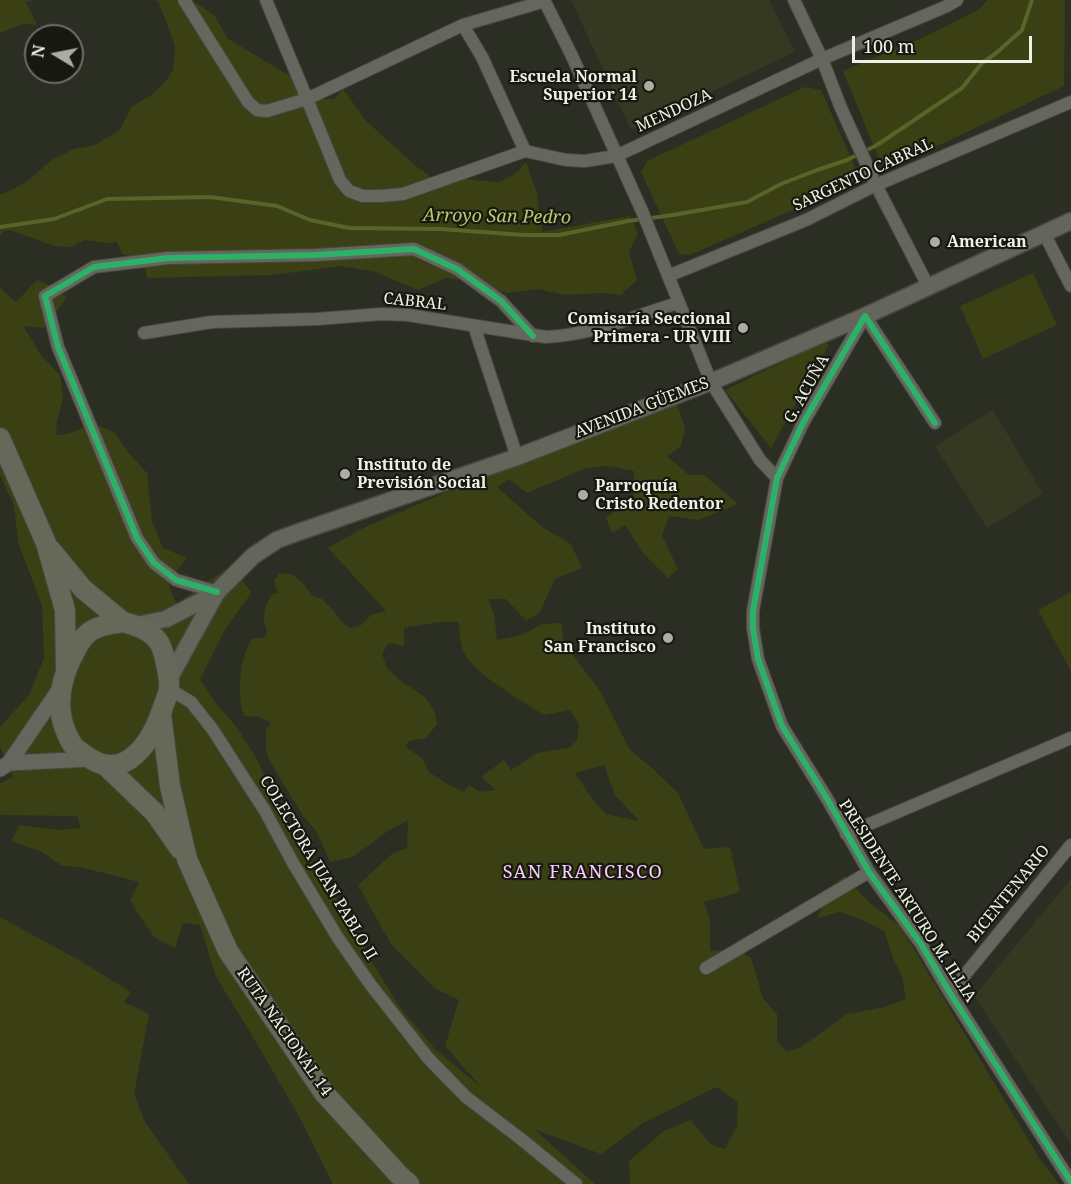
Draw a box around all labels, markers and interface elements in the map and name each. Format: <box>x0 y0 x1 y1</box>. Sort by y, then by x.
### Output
north arrow <box>24 24 84 84</box>
scale bar <box>855 24 1035 62</box>
text: 100 m <box>863 34 915 58</box>
text: N <box>26 43 50 59</box>
place label: Escuela Normal Superior 14 <box>509 67 637 105</box>
marker: Escuela Normal Superior 14 <box>642 79 656 93</box>
street label: MENDOZA <box>633 85 715 137</box>
street label: SARGENTO CABRAL <box>790 134 936 216</box>
water label: Arroyo San Pedro <box>423 205 571 229</box>
place label: American <box>947 232 1027 252</box>
marker: American <box>928 235 942 249</box>
street label: CABRAL <box>383 289 447 315</box>
place label: Comisaría Seccional Primera - UR VIII <box>567 309 731 347</box>
marker: Comisaría Seccional Primera - UR VIII <box>736 321 750 335</box>
street label: G. ACUÑA <box>780 351 834 427</box>
street label: AVENIDA GÜEMES <box>572 374 712 442</box>
place label: Instituto de Previsión Social <box>357 455 486 493</box>
marker: Instituto de Previsión Social <box>338 467 352 481</box>
place label: Parroquía Cristo Redentor <box>595 476 723 514</box>
marker: Parroquía Cristo Redentor <box>576 488 590 502</box>
place label: Instituto San Francisco <box>544 619 656 657</box>
marker: Instituto San Francisco <box>661 631 675 645</box>
street label: COLECTORA JUAN PABLO II <box>255 772 381 964</box>
street label: PRESIDENTE ARTURO M. ILLIA <box>834 796 980 1006</box>
street label: BICENTENARIO <box>964 841 1054 947</box>
district label: SAN FRANCISCO <box>503 862 663 884</box>
street label: RUTA NACIONAL 14 <box>232 964 336 1100</box>

